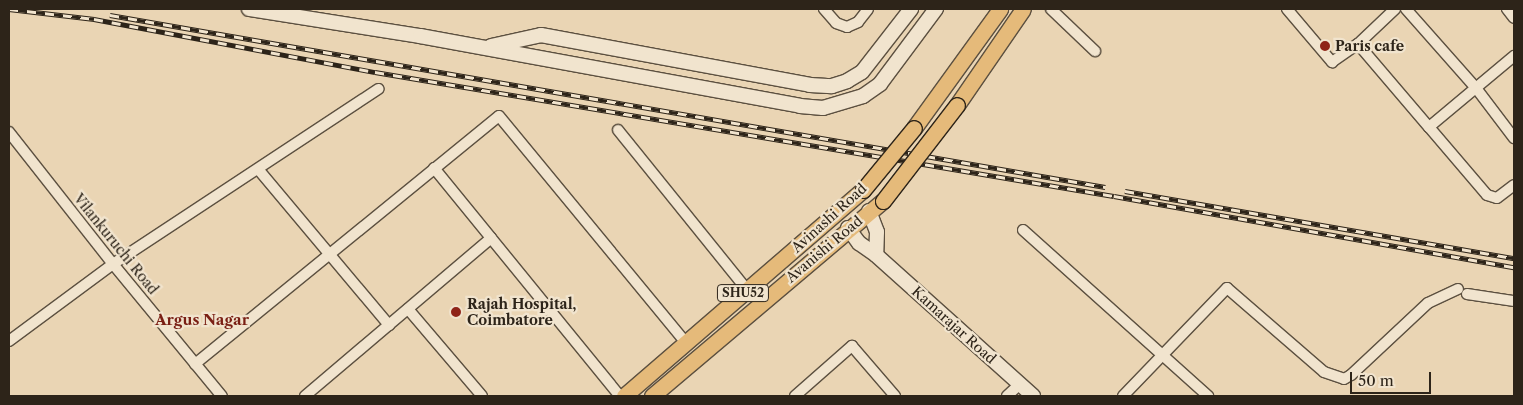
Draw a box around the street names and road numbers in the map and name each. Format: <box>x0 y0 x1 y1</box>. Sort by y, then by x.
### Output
street label: Avinashi Road <box>788 180 870 256</box>
street label: Vilankuruchi Road <box>70 190 162 298</box>
street label: Avanishi Road <box>782 212 866 286</box>
street label: Kamarajar Road <box>908 283 1000 367</box>
road number: SHU52 <box>717 284 769 302</box>

